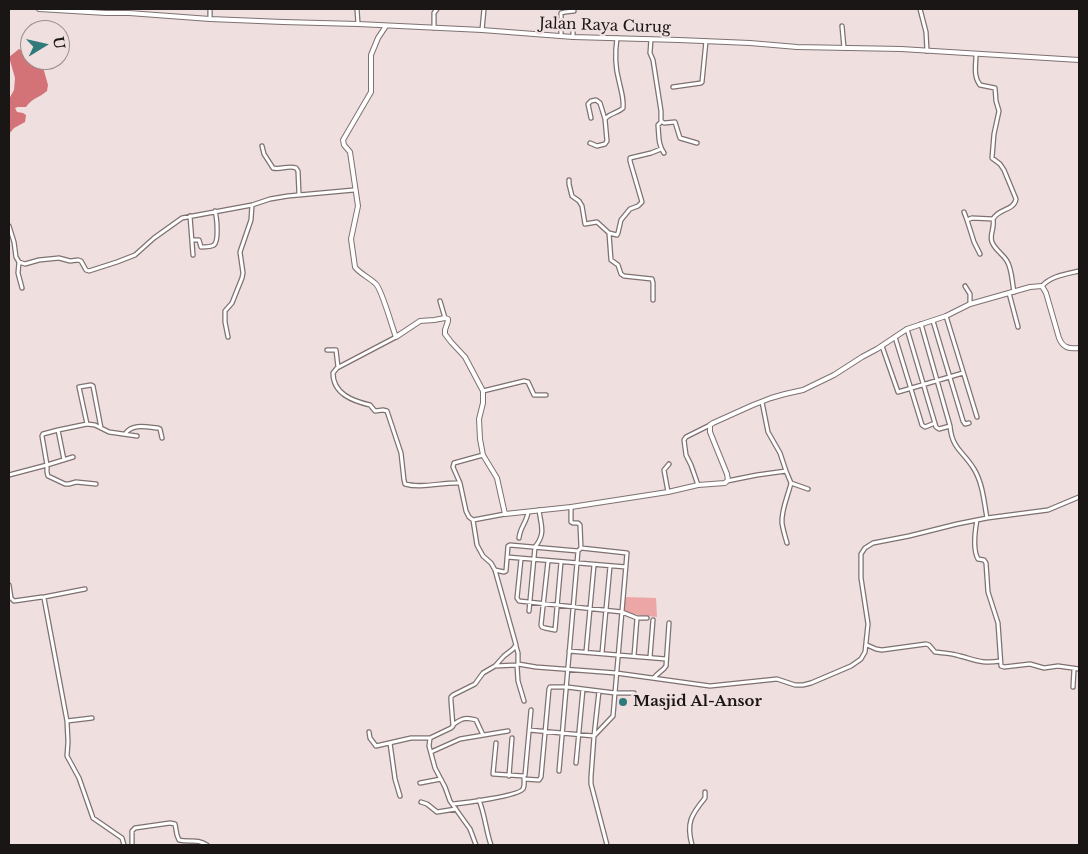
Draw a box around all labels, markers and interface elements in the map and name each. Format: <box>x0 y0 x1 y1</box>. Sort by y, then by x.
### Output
street label: Jalan Raya Curug <box>539 15 671 37</box>
north arrow <box>20 20 70 70</box>
text: U <box>49 35 69 50</box>
place label: Masjid Al-Ansor <box>633 693 762 711</box>
marker: Masjid Al-Ansor <box>617 696 629 708</box>

